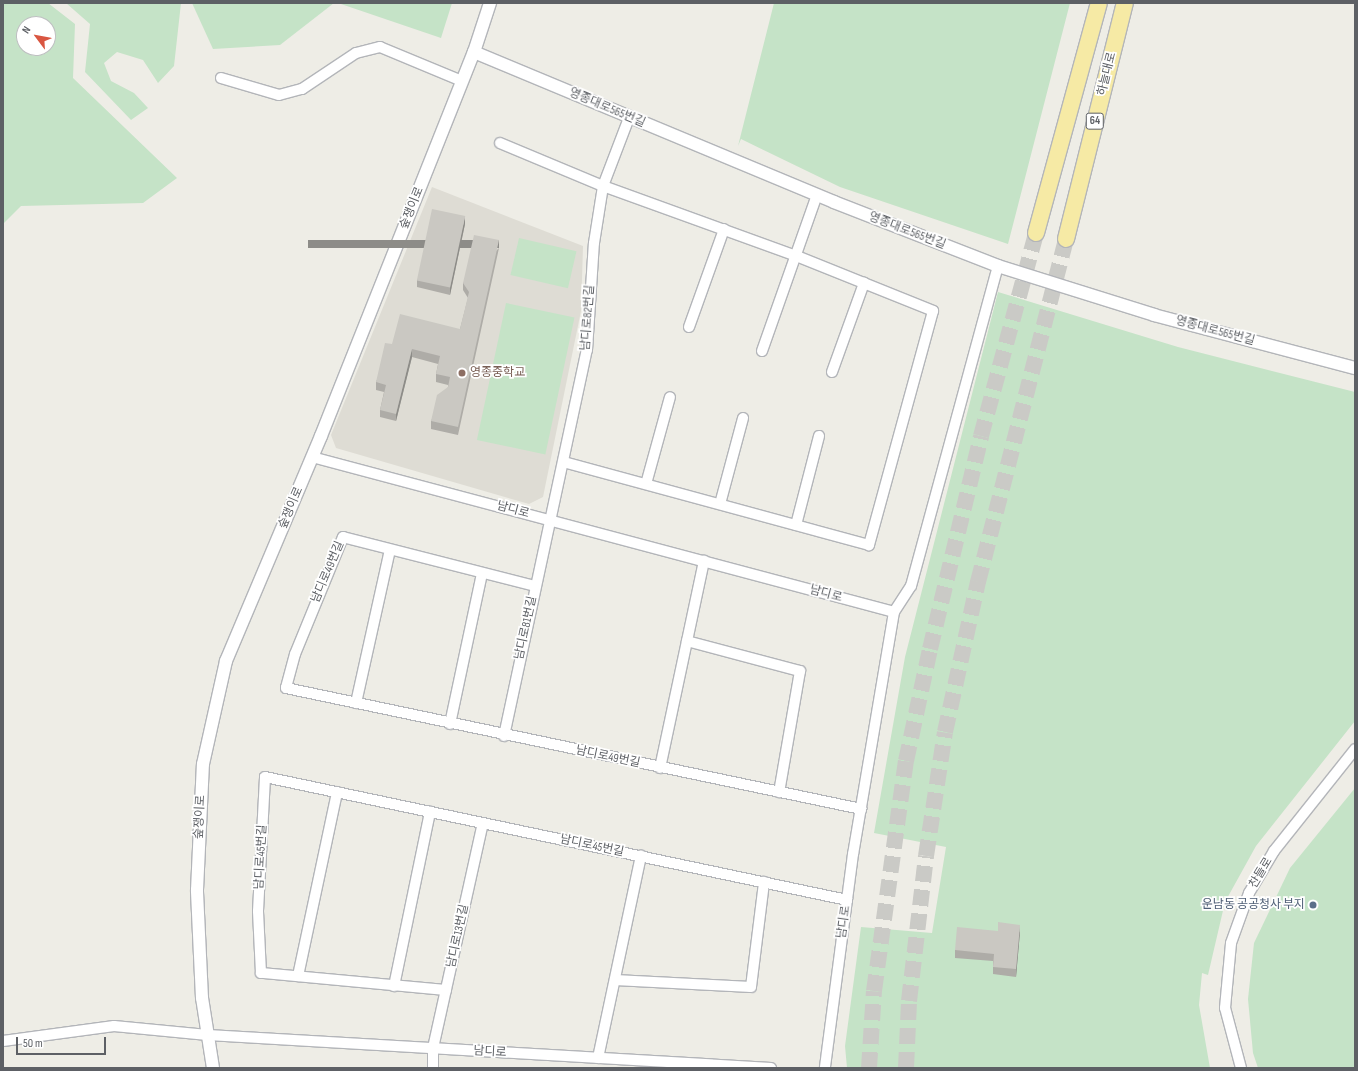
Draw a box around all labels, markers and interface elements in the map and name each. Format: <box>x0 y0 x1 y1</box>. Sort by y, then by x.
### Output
north arrow <box>16 16 56 56</box>
text: N <box>19 24 33 36</box>
street label: 하늘대로 <box>1095 51 1119 97</box>
street label: 영종대로565번길 <box>567 86 647 130</box>
road number: 64 <box>1085 112 1105 130</box>
street label: 숲쟁이로 <box>397 185 427 231</box>
street label: 영종대로565번길 <box>867 210 947 252</box>
street label: 남디로82번길 <box>579 285 597 351</box>
street label: 영종대로565번길 <box>1174 314 1256 348</box>
place label: 영종중학교 <box>470 366 525 380</box>
marker: 영종중학교 <box>457 368 467 378</box>
street label: 숲쟁이로 <box>276 485 306 531</box>
street label: 남디로 <box>495 499 531 521</box>
street label: 남디로49번길 <box>309 539 347 605</box>
street label: 남디로 <box>808 583 844 605</box>
street label: 남디로81번길 <box>512 595 540 661</box>
street label: 남디로49번길 <box>574 743 642 771</box>
street label: 숲쟁이로 <box>192 795 208 839</box>
street label: 남디로45번길 <box>252 824 270 890</box>
street label: 남디로45번길 <box>559 832 625 860</box>
street label: 찬들로 <box>1246 855 1276 891</box>
place label: 운남동 공공청사 부지 <box>1202 898 1305 912</box>
marker: 운남동 공공청사 부지 <box>1308 900 1318 910</box>
street label: 남디로13번길 <box>444 903 472 969</box>
street label: 남디로 <box>835 905 853 939</box>
scale bar <box>18 1029 108 1055</box>
text: 50 m <box>23 1036 43 1051</box>
street label: 남디로 <box>473 1044 507 1060</box>

